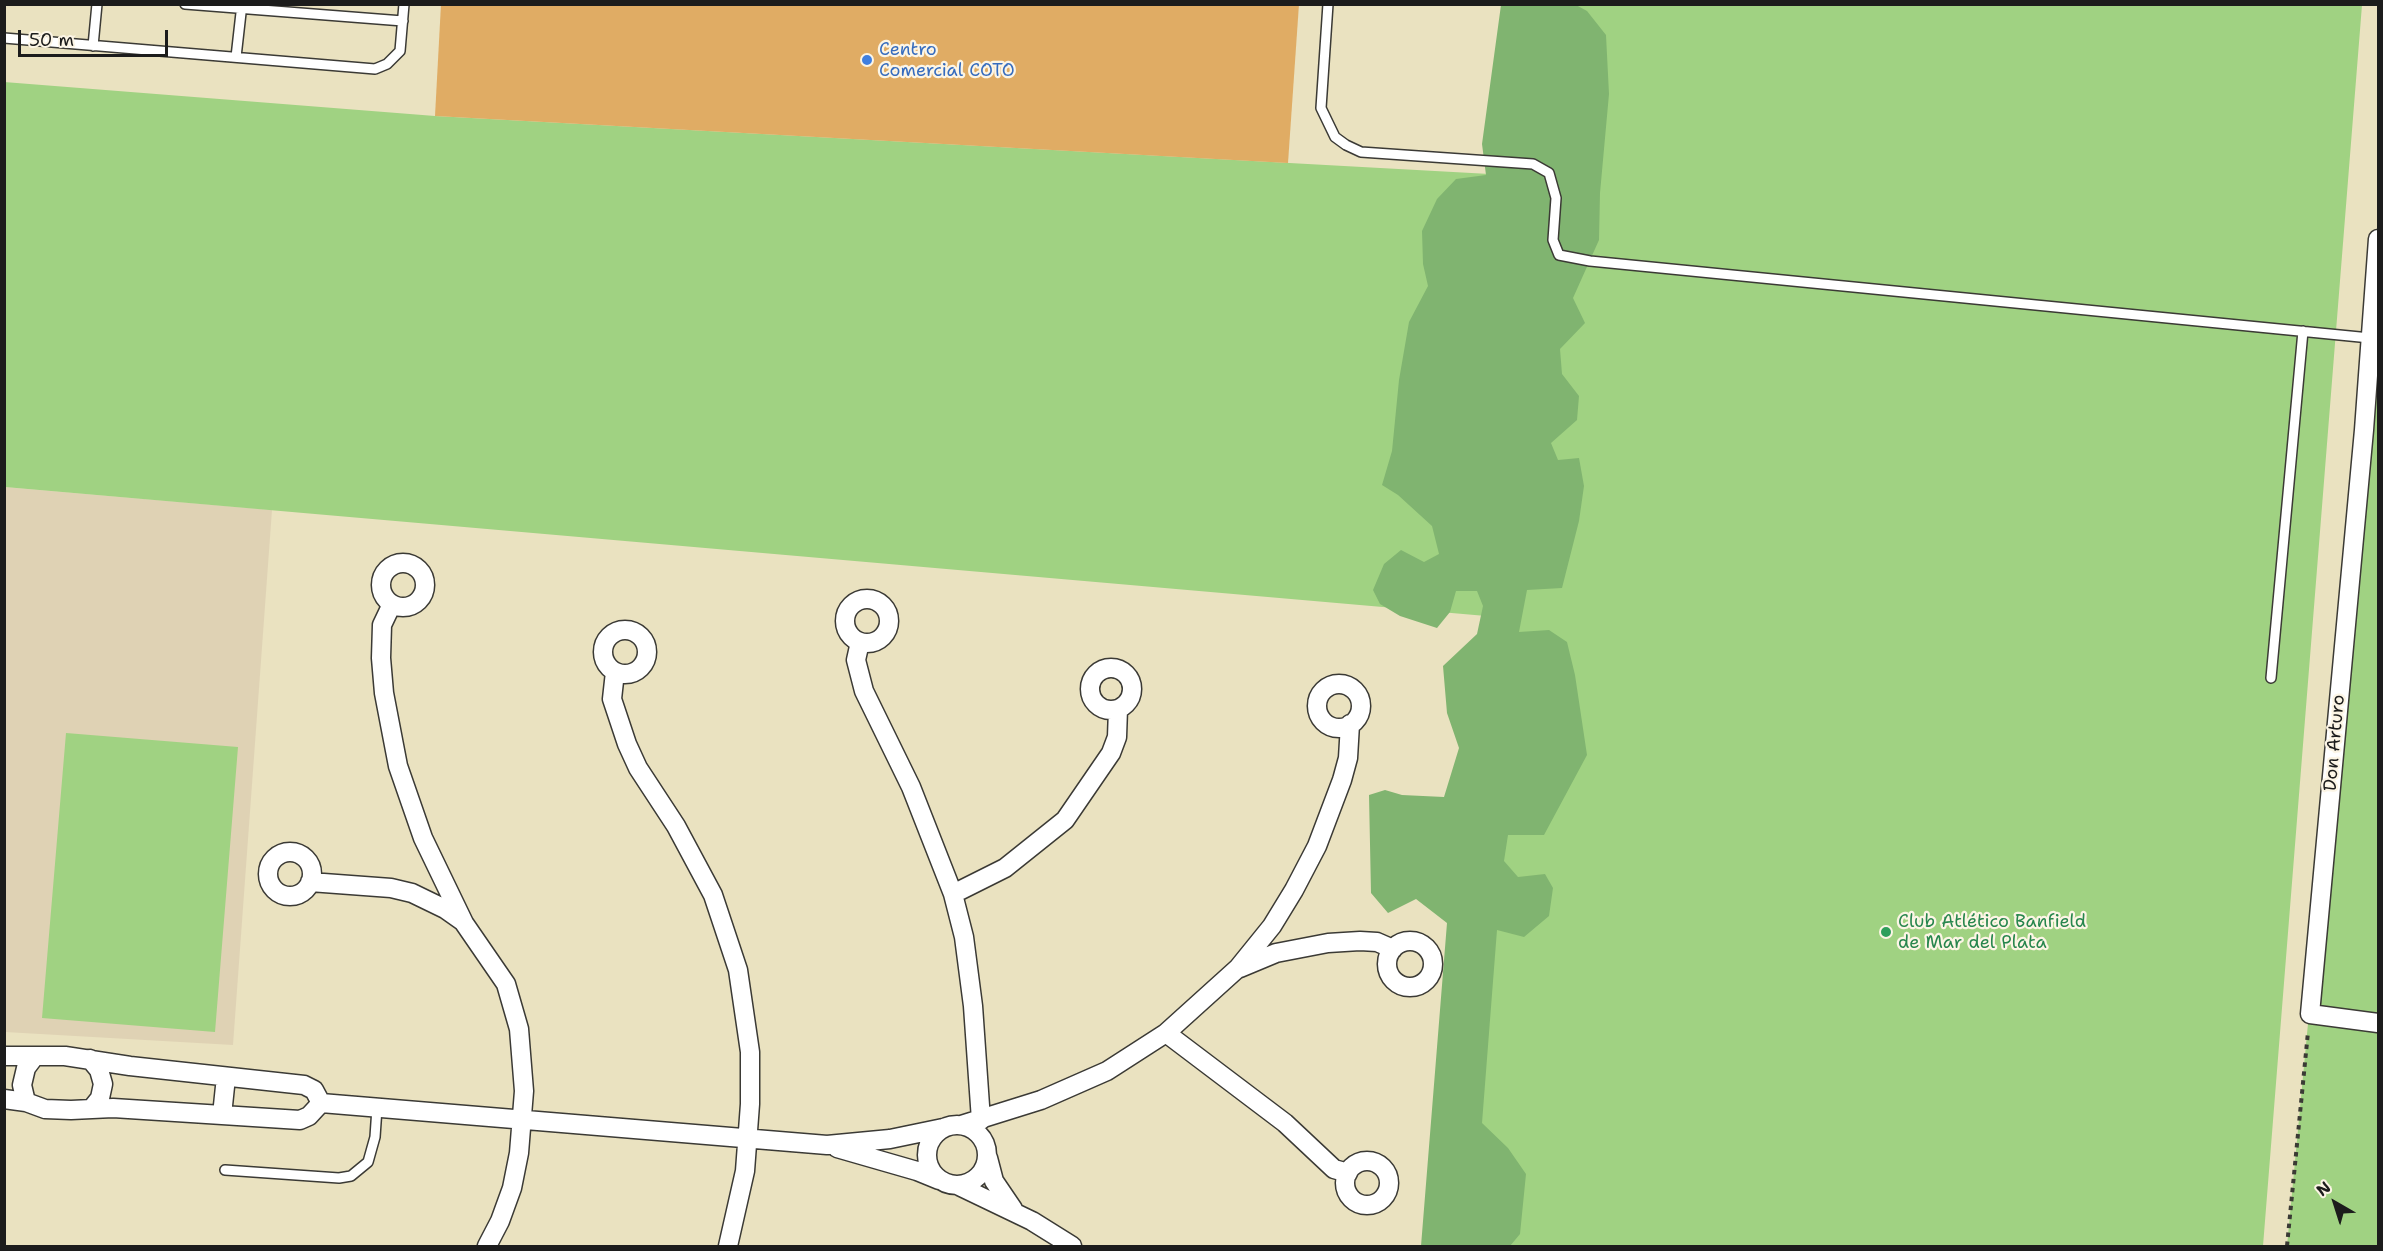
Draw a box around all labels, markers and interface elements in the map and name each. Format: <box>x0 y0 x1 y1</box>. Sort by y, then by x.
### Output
scale bar <box>21 18 171 56</box>
text: 50 m <box>29 28 74 52</box>
place label: Centro Comercial COTO <box>879 39 1015 82</box>
marker: Centro Comercial COTO <box>860 53 874 67</box>
street label: Don Arturo <box>2320 694 2350 792</box>
place label: Club Atlético Banfield de Mar del Plata <box>1898 911 2086 954</box>
marker: Club Atlético Banfield de Mar del Plata <box>1879 925 1893 939</box>
north arrow <box>2305 1173 2365 1233</box>
text: N <box>2312 1176 2335 1201</box>

